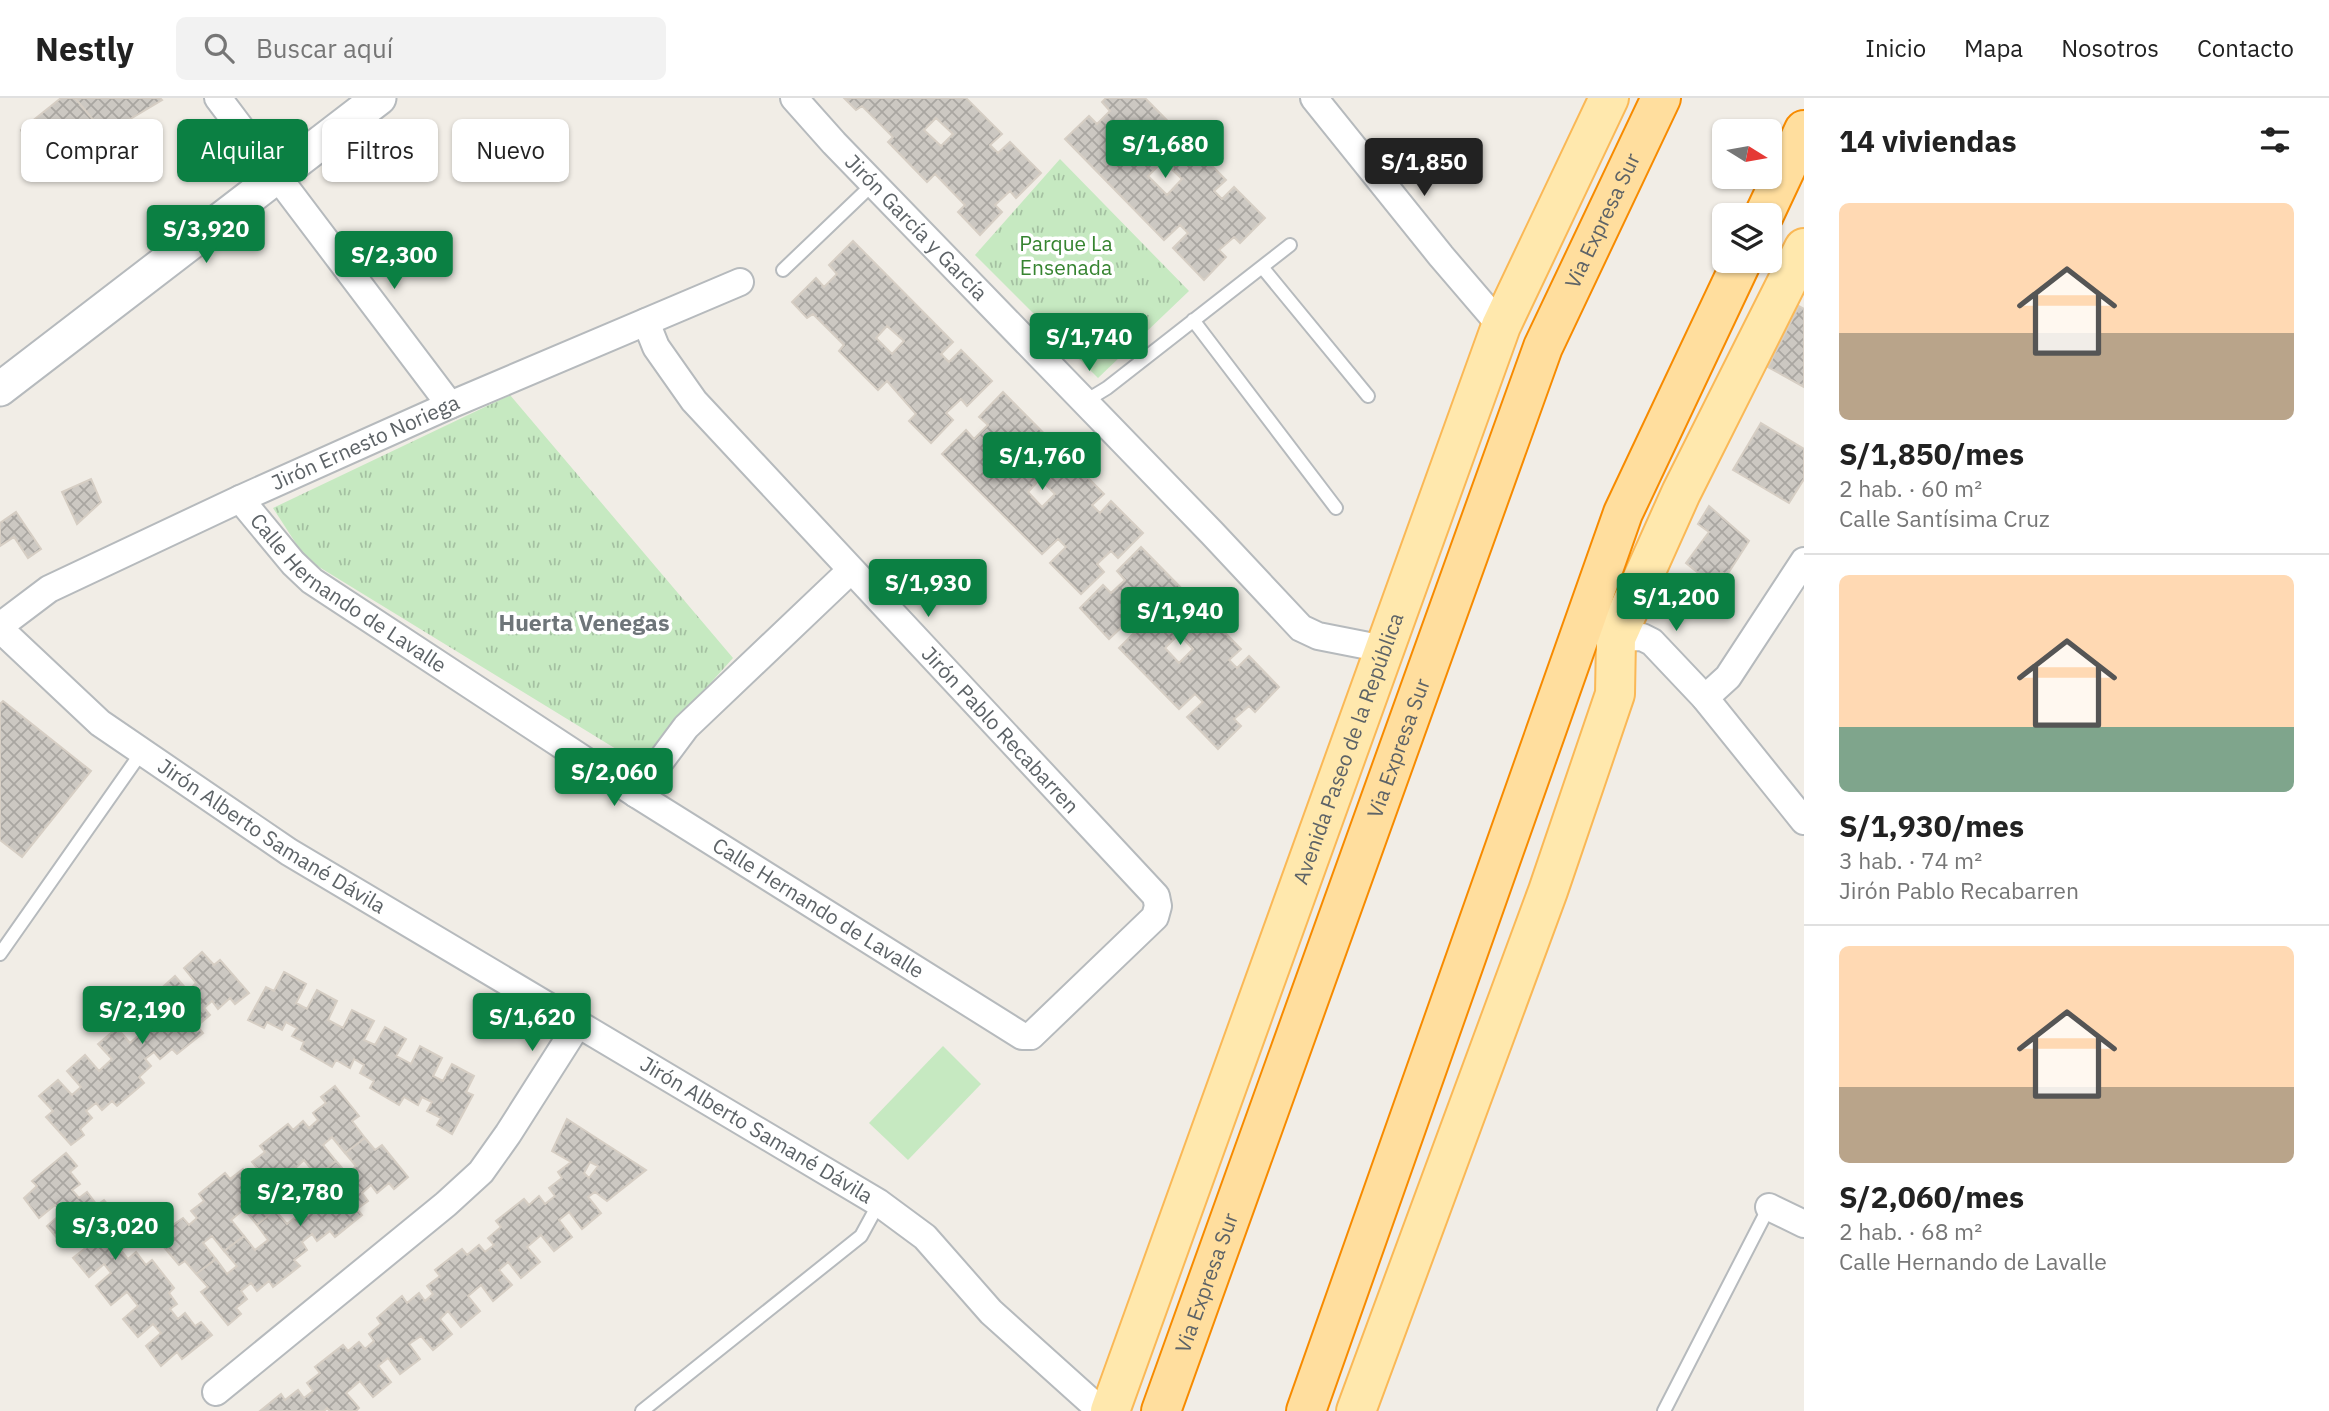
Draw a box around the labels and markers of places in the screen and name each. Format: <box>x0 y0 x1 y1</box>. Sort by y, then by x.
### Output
pin: S/1,680 <box>1100 120 1230 180</box>
pin: S/1,850 <box>1359 139 1489 198</box>
pin: S/3,920 <box>141 206 271 265</box>
pin: S/2,300 <box>329 232 459 291</box>
pin: S/1,740 <box>1024 314 1154 373</box>
pin: S/1,760 <box>977 432 1107 492</box>
pin: S/1,930 <box>863 560 993 619</box>
pin: S/1,200 <box>1611 574 1741 633</box>
pin: S/1,940 <box>1115 588 1245 647</box>
pin: S/2,060 <box>549 748 679 808</box>
pin: S/2,190 <box>77 986 207 1046</box>
pin: S/1,620 <box>467 993 597 1053</box>
pin: S/2,780 <box>235 1168 365 1228</box>
pin: S/3,020 <box>50 1202 180 1262</box>

